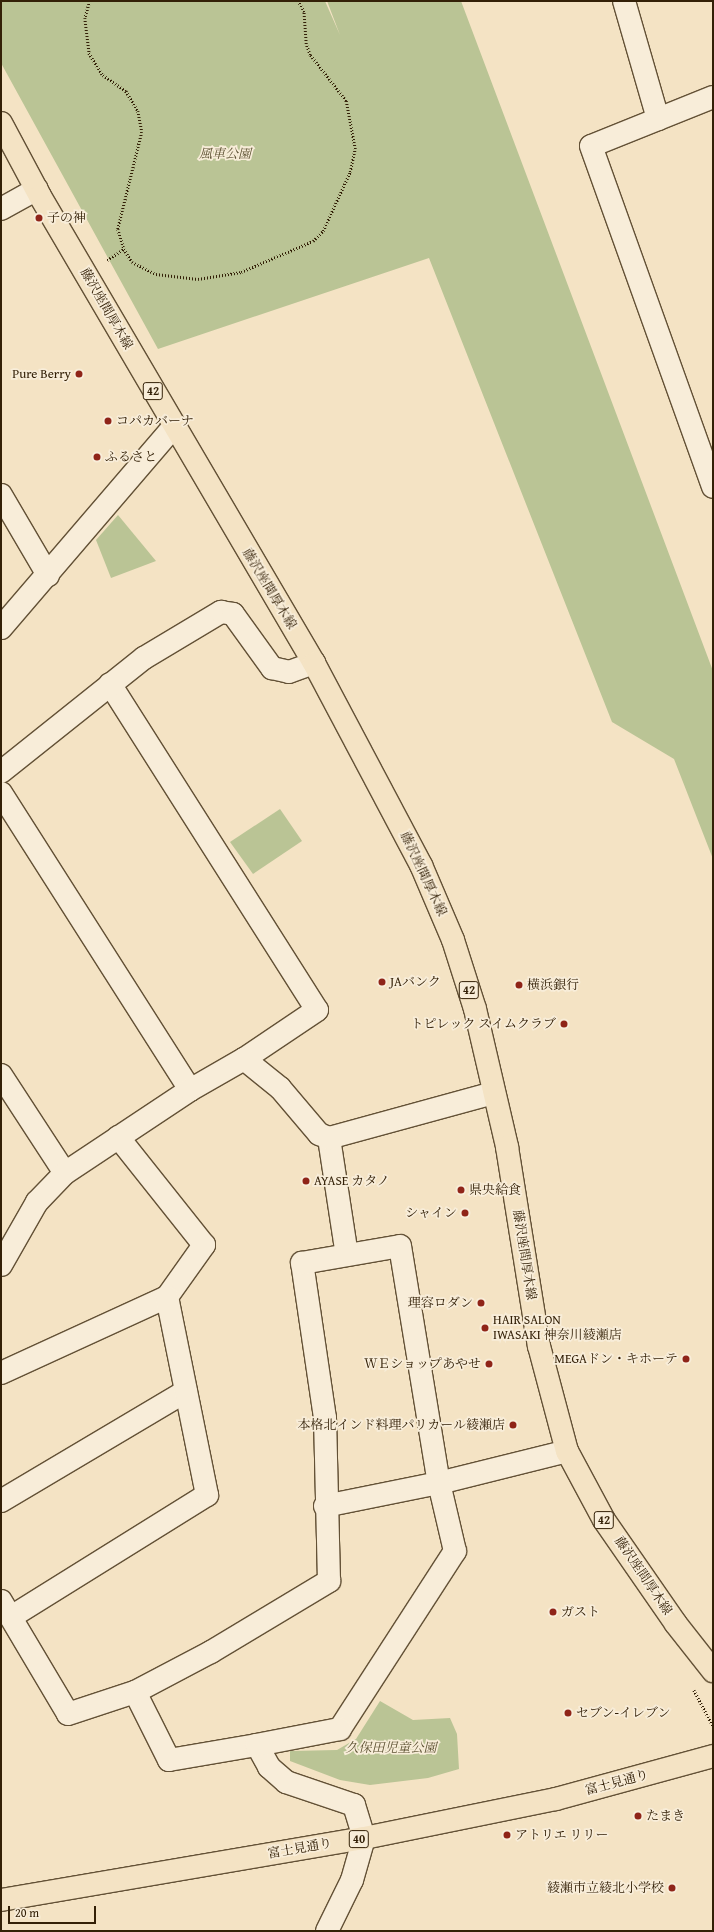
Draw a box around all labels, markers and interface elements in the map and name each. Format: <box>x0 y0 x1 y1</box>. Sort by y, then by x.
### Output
park label: 風車公園 <box>199 146 251 162</box>
place label: 子の神 <box>47 210 86 226</box>
marker: 子の神 <box>34 213 44 223</box>
street label: 藤沢座間厚木線 <box>76 266 136 352</box>
place label: Pure Berry <box>12 366 71 382</box>
marker: Pure Berry <box>74 369 84 379</box>
road number: 42 <box>142 381 164 401</box>
place label: コパカバーナ <box>116 413 194 429</box>
marker: コパカバーナ <box>103 416 113 426</box>
place label: ふるさと <box>105 449 157 465</box>
marker: ふるさと <box>92 452 102 462</box>
street label: 藤沢座間厚木線 <box>239 546 299 632</box>
street label: 藤沢座間厚木線 <box>397 829 449 919</box>
place label: JAバンク <box>390 974 441 990</box>
marker: JAバンク <box>377 977 387 987</box>
place label: 横浜銀行 <box>527 977 579 993</box>
road number: 42 <box>458 980 480 1000</box>
marker: 横浜銀行 <box>514 980 524 990</box>
place label: トピレック スイムクラブ <box>410 1016 556 1032</box>
marker: トピレック スイムクラブ <box>559 1019 569 1029</box>
place label: AYASE カタノ <box>314 1173 390 1189</box>
marker: AYASE カタノ <box>301 1176 311 1186</box>
place label: 県央給食 <box>469 1182 521 1198</box>
marker: 県央給食 <box>456 1185 466 1195</box>
place label: シャイン <box>405 1205 457 1221</box>
marker: シャイン <box>460 1208 470 1218</box>
street label: 藤沢座間厚木線 <box>509 1209 539 1301</box>
place label: 理容ロダン <box>408 1295 473 1311</box>
marker: 理容ロダン <box>476 1298 486 1308</box>
place label: HAIR SALON IWASAKI 神奈川綾瀬店 <box>493 1313 622 1344</box>
marker: HAIR SALON IWASAKI 神奈川綾瀬店 <box>480 1323 490 1333</box>
place label: MEGAドン・キホーテ <box>554 1351 678 1367</box>
marker: MEGAドン・キホーテ <box>681 1354 691 1364</box>
place label: ＷＥショップあやせ <box>364 1356 481 1372</box>
marker: ＷＥショップあやせ <box>484 1359 494 1369</box>
place label: 本格北インド料理パリカール綾瀬店 <box>297 1417 505 1433</box>
marker: 本格北インド料理パリカール綾瀬店 <box>508 1420 518 1430</box>
road number: 42 <box>593 1510 615 1530</box>
street label: 藤沢座間厚木線 <box>611 1534 675 1618</box>
place label: ガスト <box>561 1604 600 1620</box>
marker: ガスト <box>548 1607 558 1617</box>
place label: セブン-イレブン <box>576 1705 671 1721</box>
marker: セブン-イレブン <box>563 1708 573 1718</box>
park label: 久保田児童公園 <box>346 1740 436 1756</box>
street label: 富士見通り <box>584 1767 650 1799</box>
place label: たまき <box>646 1808 685 1824</box>
marker: たまき <box>633 1811 643 1821</box>
place label: アトリエ リリー <box>515 1827 609 1843</box>
road number: 40 <box>348 1829 370 1849</box>
marker: アトリエ リリー <box>502 1830 512 1840</box>
street label: 富士見通り <box>267 1836 333 1862</box>
place label: 綾瀬市立綾北小学校 <box>547 1880 664 1896</box>
marker: 綾瀬市立綾北小学校 <box>667 1883 677 1893</box>
scale bar <box>10 1898 98 1924</box>
text: 20 m <box>15 1904 39 1921</box>

